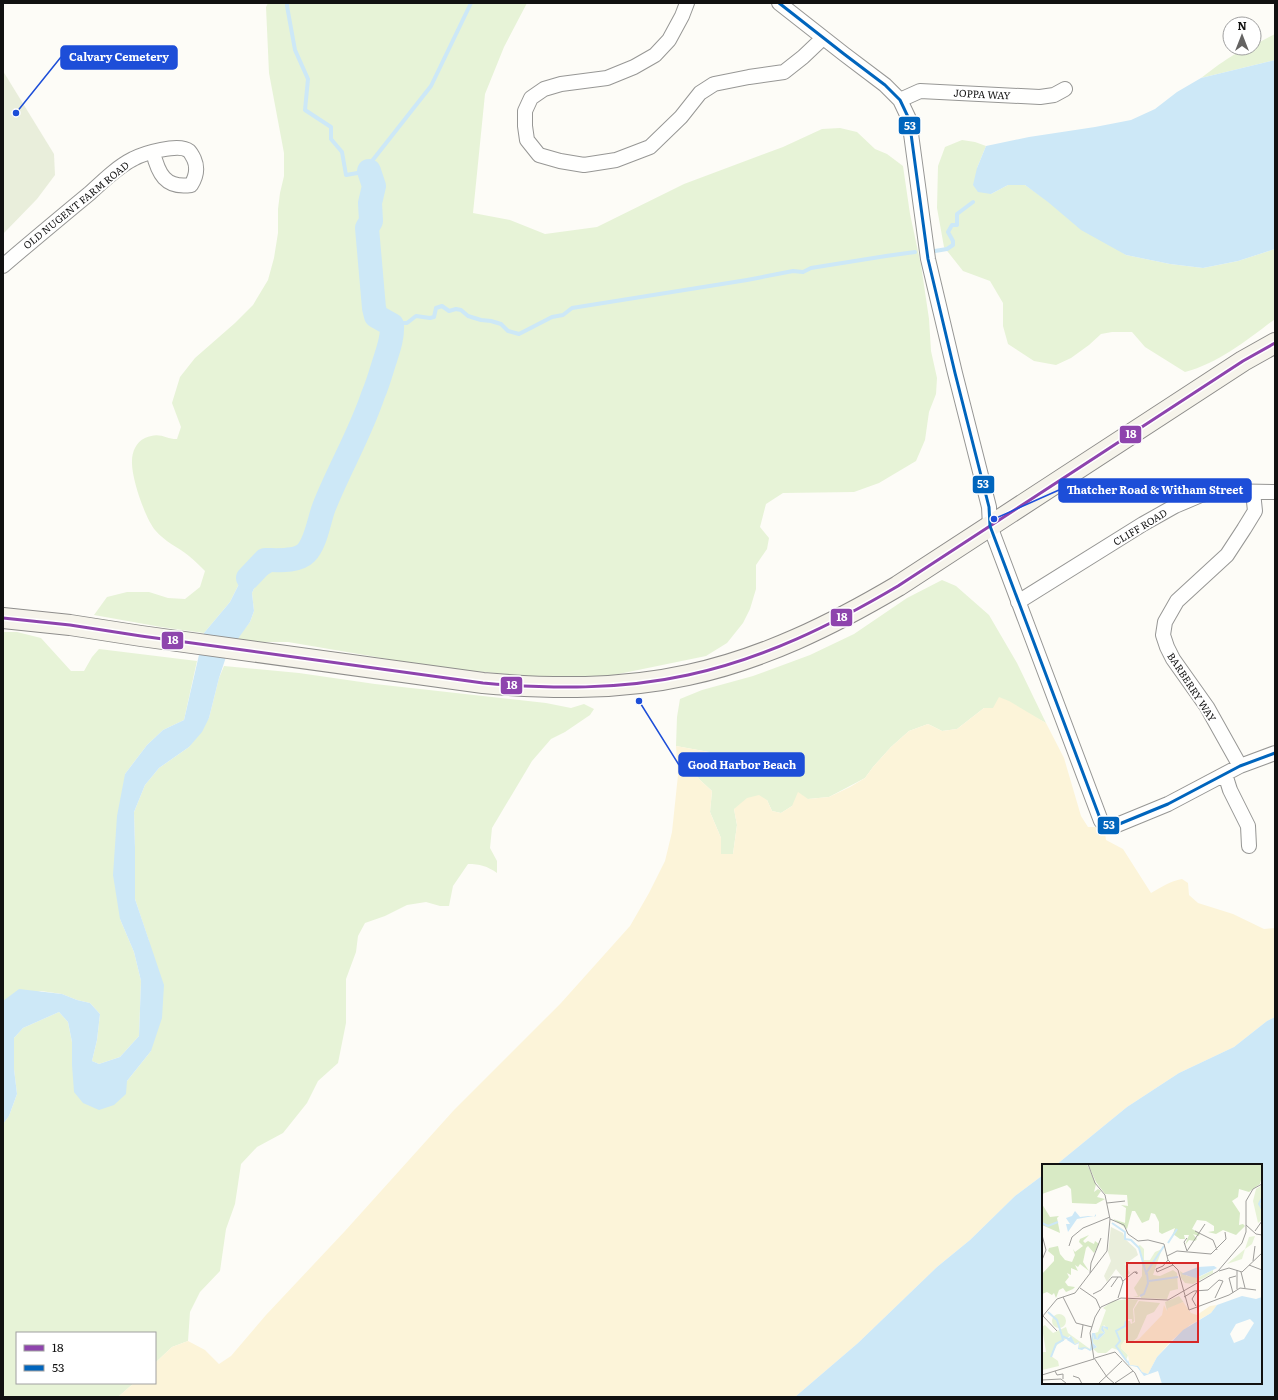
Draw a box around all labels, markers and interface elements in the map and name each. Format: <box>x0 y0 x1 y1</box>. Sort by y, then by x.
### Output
north arrow <box>1222 16 1262 56</box>
text: N <box>1237 17 1247 33</box>
callout: Calvary Cemetery <box>61 46 177 69</box>
text: Calvary Cemetery <box>69 48 169 64</box>
street label: JOPPA WAY <box>953 85 1011 102</box>
line badge: 53 <box>898 116 921 135</box>
text: 53 <box>904 117 916 133</box>
street label: OLD NUGENT FARM ROAD <box>19 157 132 252</box>
line badge: 18 <box>1119 425 1142 444</box>
text: 18 <box>1125 425 1137 441</box>
line badge: 53 <box>972 475 995 494</box>
text: 53 <box>977 475 989 491</box>
callout: Thatcher Road & Witham Street <box>1059 479 1251 502</box>
text: Thatcher Road & Witham Street <box>1067 481 1243 497</box>
street label: CLIFF ROAD <box>1110 504 1170 549</box>
line badge: 18 <box>830 608 853 627</box>
text: 18 <box>836 608 848 624</box>
line badge: 18 <box>161 631 184 650</box>
text: 18 <box>167 631 179 647</box>
street label: BARBERRY WAY <box>1164 649 1220 724</box>
line badge: 18 <box>500 676 523 695</box>
text: 18 <box>506 676 518 692</box>
callout: Good Harbor Beach <box>679 753 804 776</box>
text: Good Harbor Beach <box>688 756 797 772</box>
line badge: 53 <box>1097 816 1120 835</box>
text: 53 <box>1103 816 1115 832</box>
inset map <box>1042 1164 1262 1384</box>
legend <box>16 1332 156 1384</box>
text: 18 <box>52 1338 64 1356</box>
text: 53 <box>52 1358 65 1376</box>

